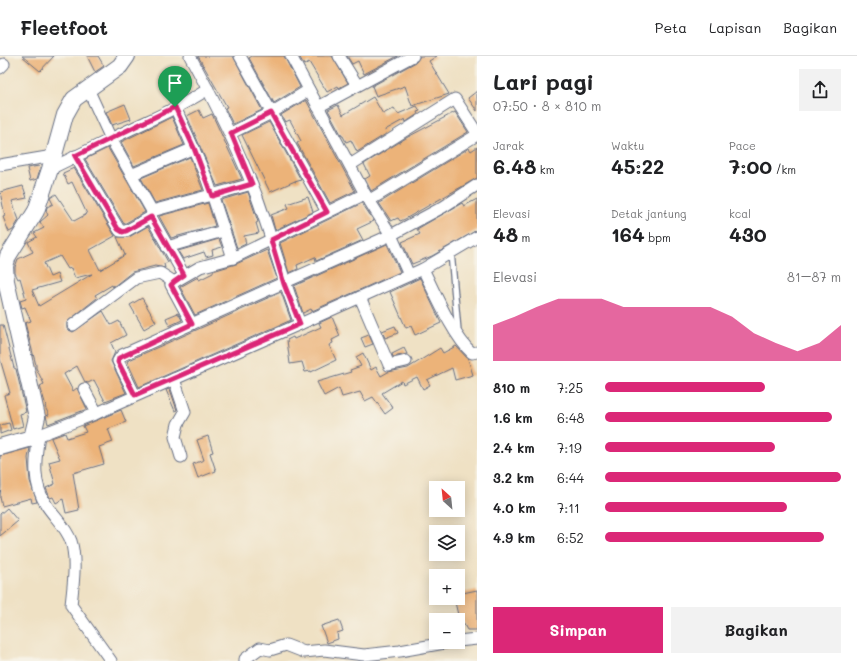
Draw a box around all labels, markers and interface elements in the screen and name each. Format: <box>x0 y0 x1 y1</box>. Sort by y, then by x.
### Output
text: Fleetfoot <box>20 15 108 40</box>
text: Peta <box>655 18 687 37</box>
text: Lapisan <box>709 18 761 37</box>
text: Bagikan <box>783 18 837 37</box>
pin <box>158 66 192 107</box>
text: Lari pagi <box>493 67 594 96</box>
button: share <box>799 69 841 111</box>
icon: arrive <box>164 72 186 94</box>
text: 07:50 · 8 × 810 m <box>493 97 601 114</box>
text: Jarak <box>493 138 524 153</box>
text: Waktu <box>611 138 644 153</box>
text: Pace <box>729 138 756 153</box>
text: 6.48 <box>493 153 536 179</box>
text: 45:22 <box>611 153 664 179</box>
text: 7:00 <box>729 153 772 179</box>
text: km <box>536 162 554 177</box>
text: /km <box>772 162 796 177</box>
text: Elevasi <box>493 206 530 221</box>
text: Detak jantung <box>611 206 686 221</box>
text: kcal <box>729 206 751 221</box>
text: 48 <box>493 221 518 247</box>
text: 164 <box>611 221 645 247</box>
text: 430 <box>729 221 767 247</box>
text: m <box>518 230 530 245</box>
text: bpm <box>645 230 671 245</box>
text: Elevasi <box>493 268 537 285</box>
text: 81–87 m <box>787 268 841 285</box>
text: 810 m <box>493 379 530 396</box>
text: 7:25 <box>557 379 583 396</box>
text: 1.6 km <box>493 409 533 426</box>
text: 6:48 <box>557 409 584 426</box>
text: 2.4 km <box>493 439 535 456</box>
text: 7:19 <box>557 439 582 456</box>
text: 3.2 km <box>493 469 534 486</box>
text: 6:44 <box>557 469 584 486</box>
north arrow <box>429 481 465 517</box>
map controls <box>429 481 465 649</box>
text: 4.0 km <box>493 499 536 516</box>
text: 7:11 <box>557 499 580 516</box>
button: layers <box>429 525 465 561</box>
text: 4.9 km <box>493 529 535 546</box>
text: 6:52 <box>557 529 584 546</box>
button: + <box>429 569 465 605</box>
button: Simpan <box>493 607 663 653</box>
button: Bagikan <box>671 607 841 653</box>
button: − <box>429 613 465 649</box>

